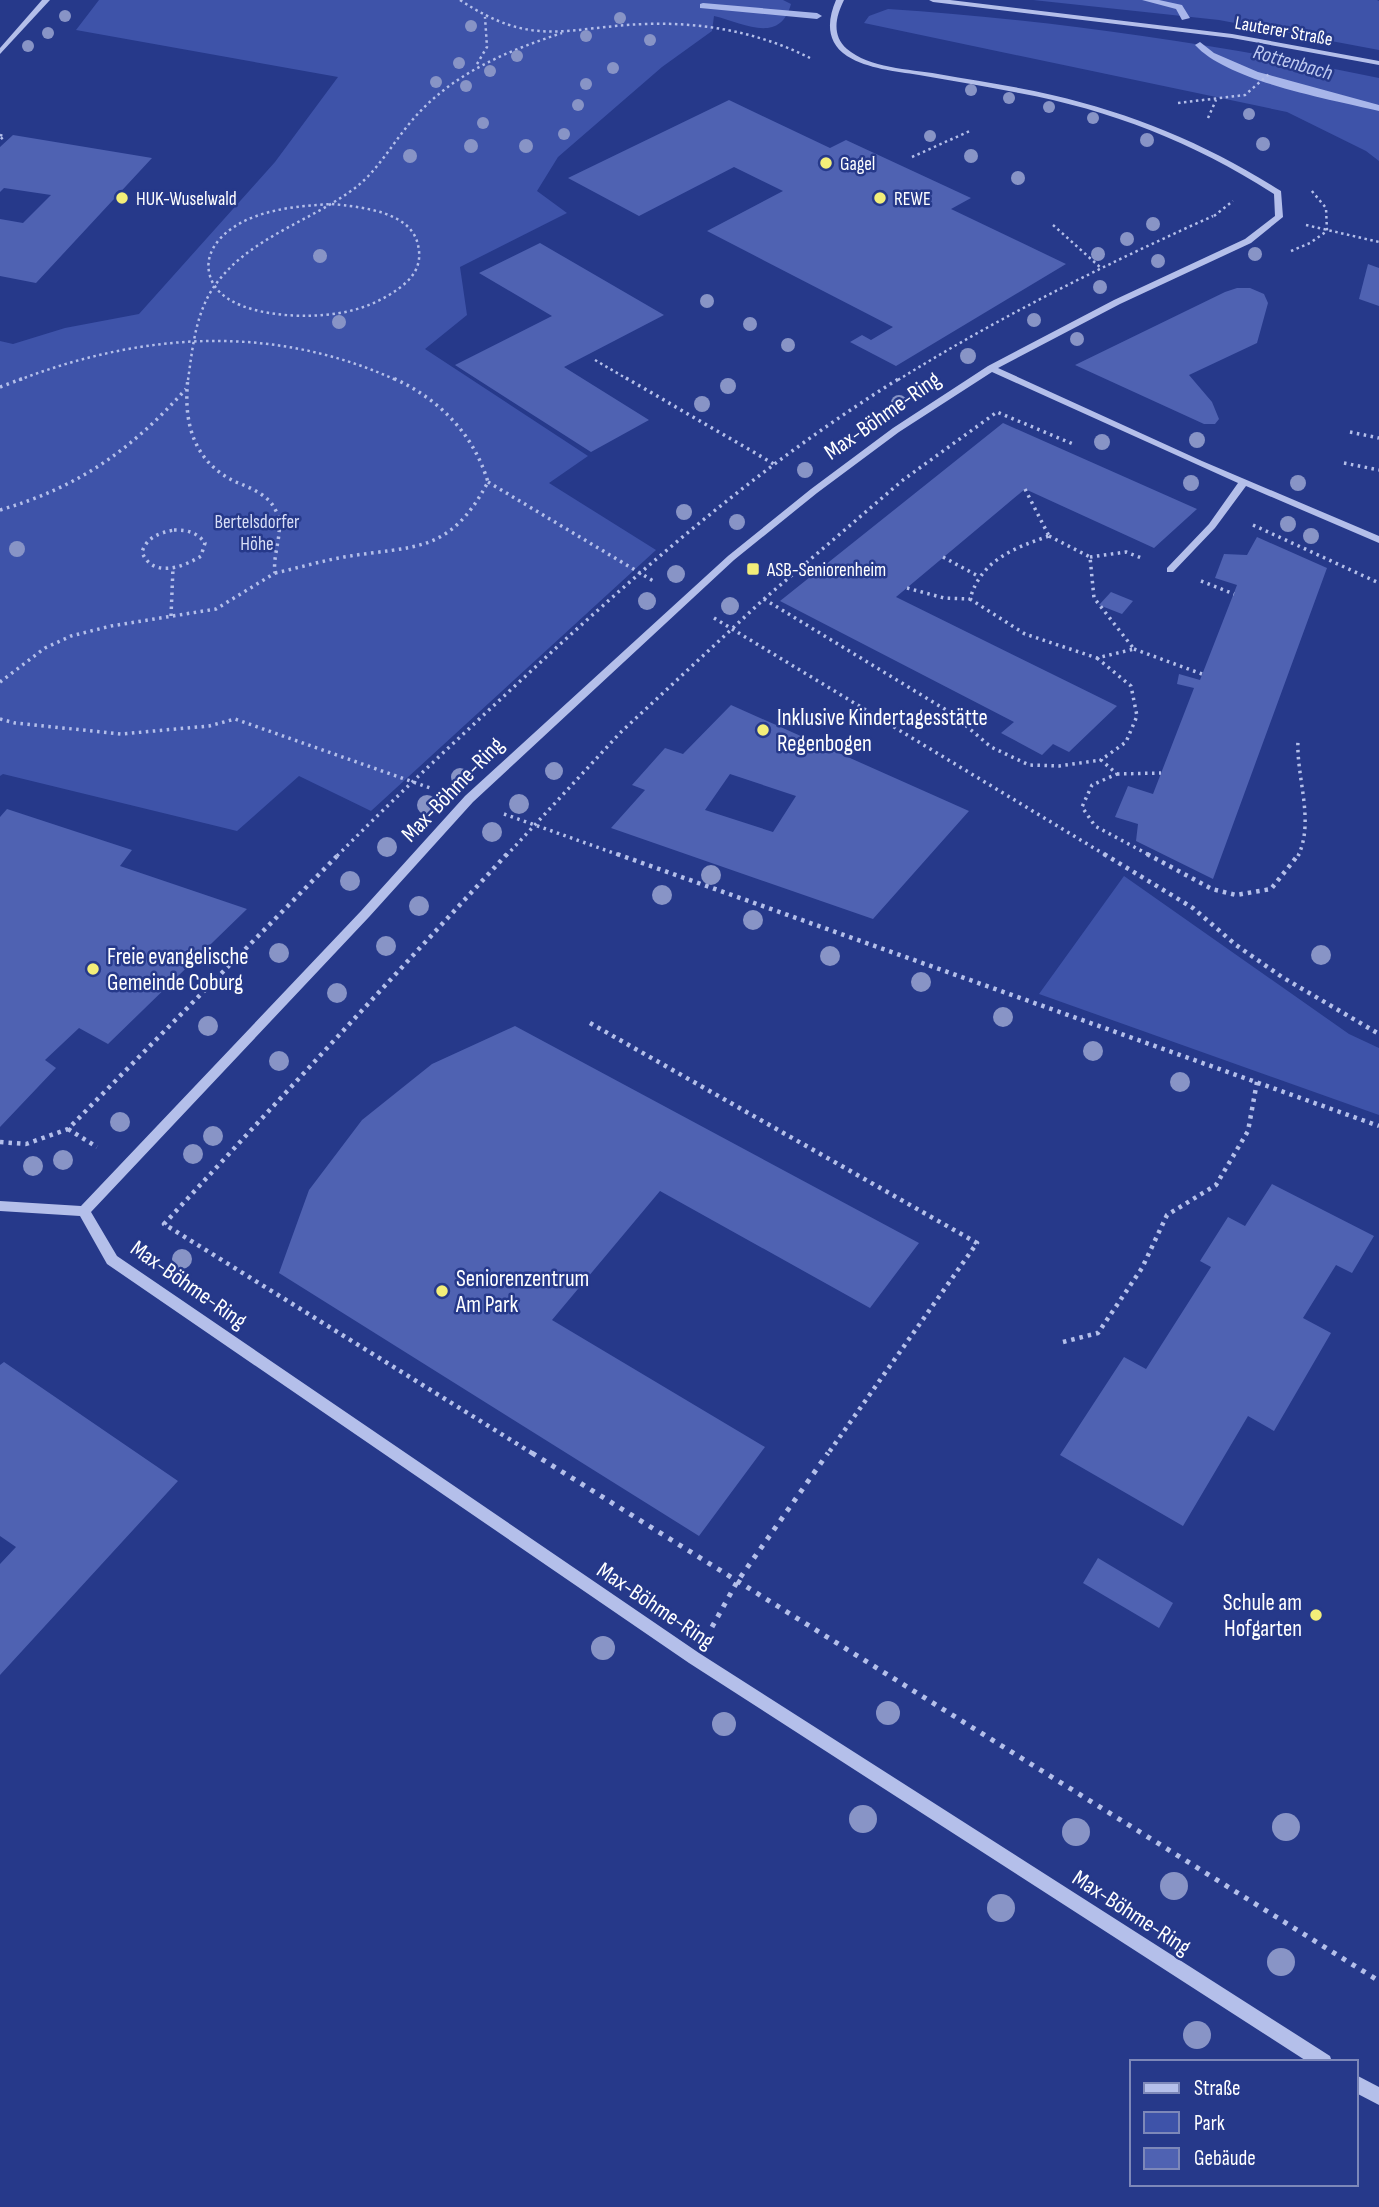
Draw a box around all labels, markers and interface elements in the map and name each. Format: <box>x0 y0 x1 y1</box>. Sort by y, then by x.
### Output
street label: Lauterer Straße <box>1233 12 1334 51</box>
water label: Rottenbach <box>1250 39 1336 86</box>
place label: Gagel <box>840 153 875 176</box>
marker: Gagel <box>818 155 834 171</box>
place label: HUK-Wuselwald <box>136 188 237 211</box>
place label: REWE <box>894 188 931 211</box>
marker: HUK-Wuselwald <box>114 190 130 206</box>
marker: REWE <box>872 190 888 206</box>
street label: Max-Böhme-Ring <box>819 365 946 466</box>
park label: Bertelsdorfer Höhe <box>214 511 300 556</box>
place label: ASB-Seniorenheim <box>766 559 886 582</box>
marker: ASB-Seniorenheim <box>745 561 761 577</box>
place label: Inklusive Kindertagesstätte Regenbogen <box>777 704 988 758</box>
marker: Inklusive Kindertagesstätte Regenbogen <box>755 722 771 738</box>
street label: Max-Böhme-Ring <box>396 731 510 848</box>
place label: Freie evangelische Gemeinde Coburg <box>107 943 249 997</box>
marker: Freie evangelische Gemeinde Coburg <box>85 961 101 977</box>
street label: Max-Böhme-Ring <box>125 1234 252 1335</box>
place label: Seniorenzentrum Am Park <box>455 1265 589 1319</box>
marker: Seniorenzentrum Am Park <box>434 1283 450 1299</box>
street label: Max-Böhme-Ring <box>591 1556 719 1655</box>
place label: Schule am Hofgarten <box>1223 1589 1302 1643</box>
marker: Schule am Hofgarten <box>1308 1607 1324 1623</box>
street label: Max-Böhme-Ring <box>1067 1864 1196 1962</box>
legend <box>1130 2060 1358 2186</box>
text: Straße <box>1194 2076 1240 2101</box>
text: Park <box>1194 2111 1225 2136</box>
text: Gebäude <box>1194 2146 1256 2171</box>

